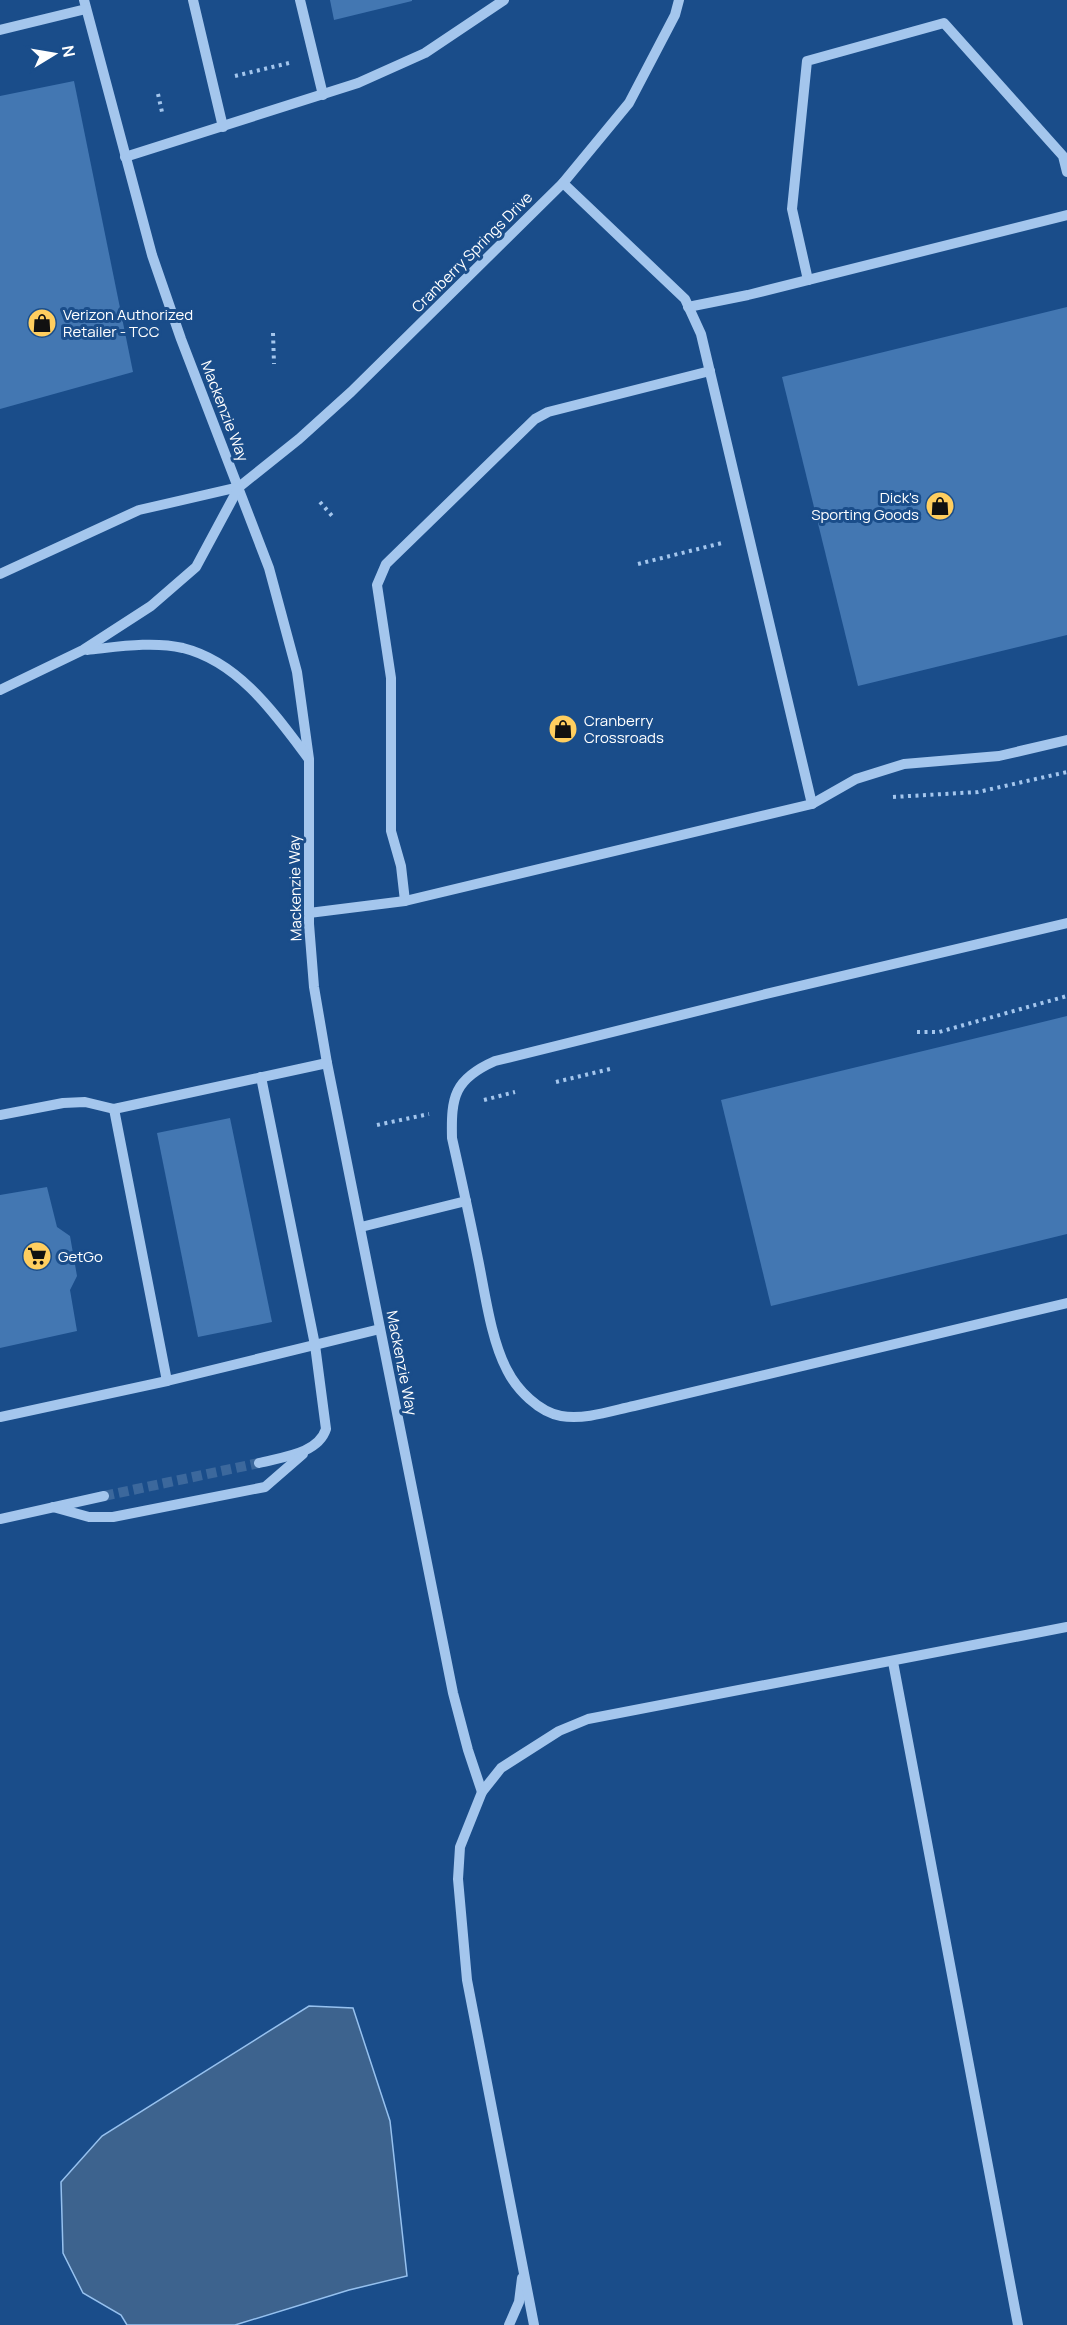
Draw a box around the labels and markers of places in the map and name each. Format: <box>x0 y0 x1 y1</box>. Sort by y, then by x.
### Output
place label: Verizon Authorized Retailer - TCC <box>63 304 193 342</box>
shop icon: Verizon Authorized Retailer - TCC <box>26 307 58 339</box>
place label: Dick's Sporting Goods <box>811 487 919 525</box>
shop icon: Dick's Sporting Goods <box>924 490 956 522</box>
place label: Cranberry Crossroads <box>584 710 664 748</box>
shop icon: Cranberry Crossroads <box>547 713 579 745</box>
supermarket icon: GetGo <box>21 1240 53 1272</box>
place label: GetGo <box>58 1246 103 1267</box>

